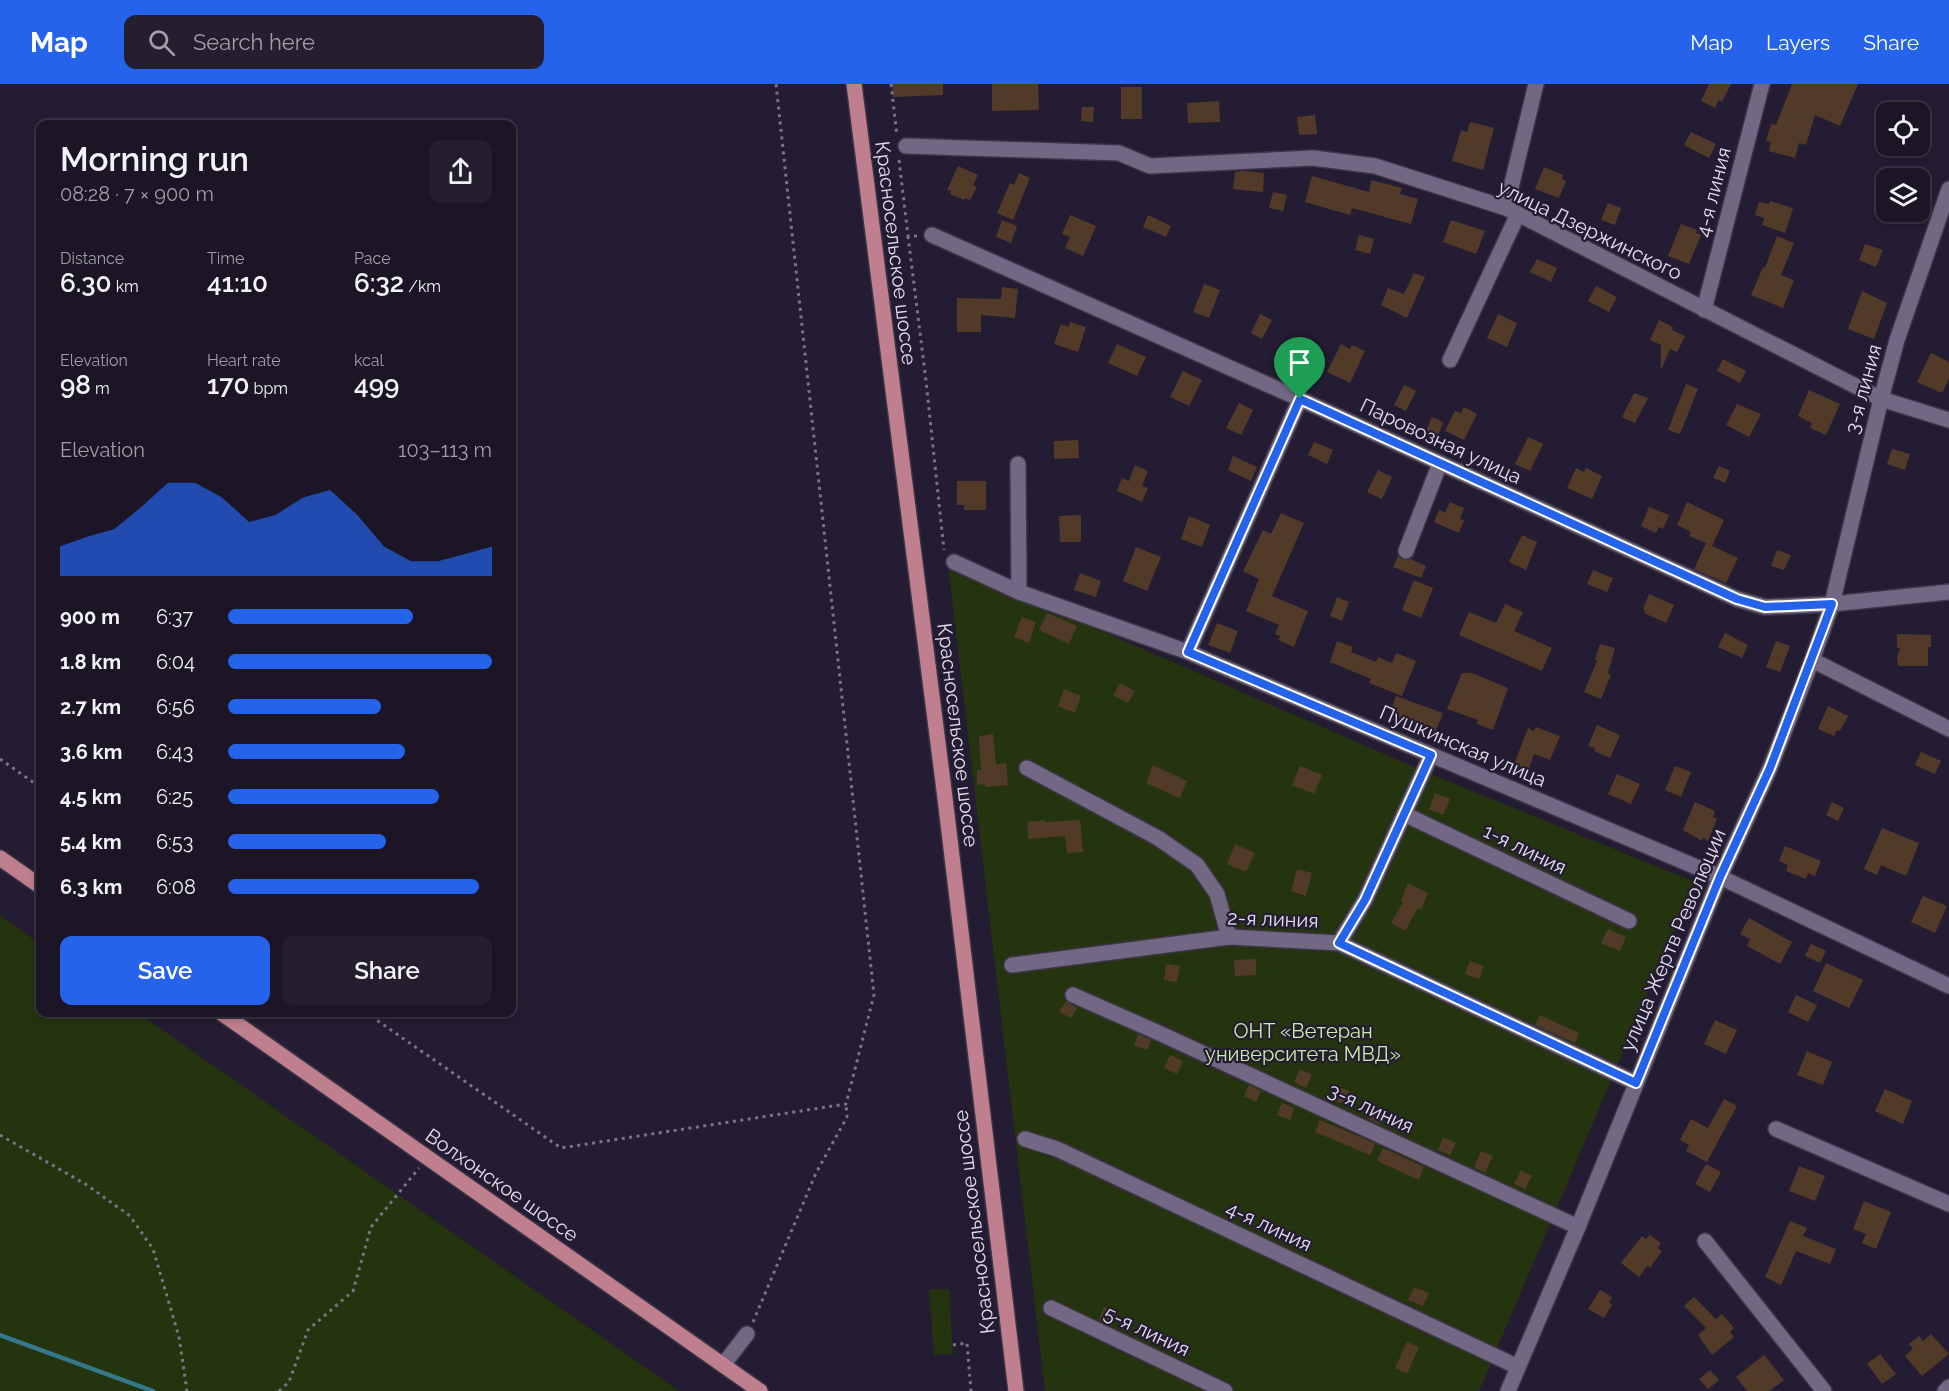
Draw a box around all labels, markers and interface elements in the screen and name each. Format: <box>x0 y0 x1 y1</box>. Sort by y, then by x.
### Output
search box <box>124 15 544 69</box>
text: Map <box>30 26 88 59</box>
icon: search <box>145 26 178 59</box>
text: Search here <box>193 29 315 55</box>
text: Map <box>1690 30 1733 55</box>
text: Layers <box>1766 30 1830 55</box>
text: Share <box>1863 30 1919 55</box>
map controls <box>1876 102 1930 222</box>
button: locate <box>1876 102 1930 156</box>
text: Morning run <box>60 140 249 179</box>
button: share <box>429 140 492 203</box>
street label: Красносельское шоссе <box>870 140 922 366</box>
street label: 4-я линия <box>1690 145 1736 239</box>
button: layers <box>1876 168 1930 222</box>
street label: улица Дзержинского <box>1494 175 1686 285</box>
text: 08:28 · 7 × 900 m <box>60 182 214 206</box>
text: Distance <box>60 249 124 268</box>
text: Time <box>207 249 244 268</box>
text: Pace <box>354 249 391 268</box>
text: 6.30 <box>60 268 112 298</box>
text: 41:10 <box>207 268 268 298</box>
text: 6:32 <box>354 268 404 298</box>
text: km <box>112 277 139 296</box>
text: /km <box>404 277 441 296</box>
pin <box>1274 337 1325 399</box>
street label: 3-я линия <box>1840 342 1886 436</box>
icon: arrive <box>1283 346 1316 379</box>
text: Elevation <box>60 351 128 370</box>
text: Heart rate <box>207 351 281 370</box>
text: kcal <box>354 351 384 370</box>
text: 98 <box>60 370 91 400</box>
text: 170 <box>207 370 249 400</box>
text: 499 <box>354 370 399 400</box>
text: m <box>91 379 110 398</box>
text: bpm <box>249 379 288 398</box>
street label: Паровозная улица <box>1356 393 1526 489</box>
text: Elevation <box>60 438 145 462</box>
text: 103–113 m <box>398 438 492 462</box>
text: 900 m <box>60 605 120 629</box>
text: 6:37 <box>156 605 193 629</box>
street label: Красносельское шоссе <box>932 622 984 848</box>
text: 1.8 km <box>60 650 121 674</box>
text: 6:04 <box>156 650 195 674</box>
text: 2.7 km <box>60 695 121 719</box>
text: 6:56 <box>156 695 195 719</box>
street label: Пушкинская улица <box>1376 700 1550 792</box>
text: 3.6 km <box>60 740 122 764</box>
text: 6:43 <box>156 740 193 764</box>
text: 4.5 km <box>60 785 122 809</box>
text: 6:25 <box>156 785 193 809</box>
street label: 1-я линия <box>1480 819 1570 879</box>
street label: улица Жертв Революции <box>1615 825 1731 1055</box>
text: 5.4 km <box>60 830 122 854</box>
text: 6:53 <box>156 830 193 854</box>
text: 6.3 km <box>60 875 122 899</box>
text: 6:08 <box>156 875 196 899</box>
street label: 2-я линия <box>1227 905 1319 933</box>
button: Save <box>60 936 270 1005</box>
button: Share <box>282 936 492 1005</box>
park label: ОНТ «Ветеран университета МВД» <box>1205 1019 1401 1066</box>
street label: 3-я линия <box>1324 1078 1418 1138</box>
street label: Красносельское шоссе <box>948 1109 1000 1335</box>
street label: Волхонское шоссе <box>421 1123 583 1247</box>
street label: 4-я линия <box>1222 1196 1316 1256</box>
street label: 5-я линия <box>1100 1301 1194 1361</box>

